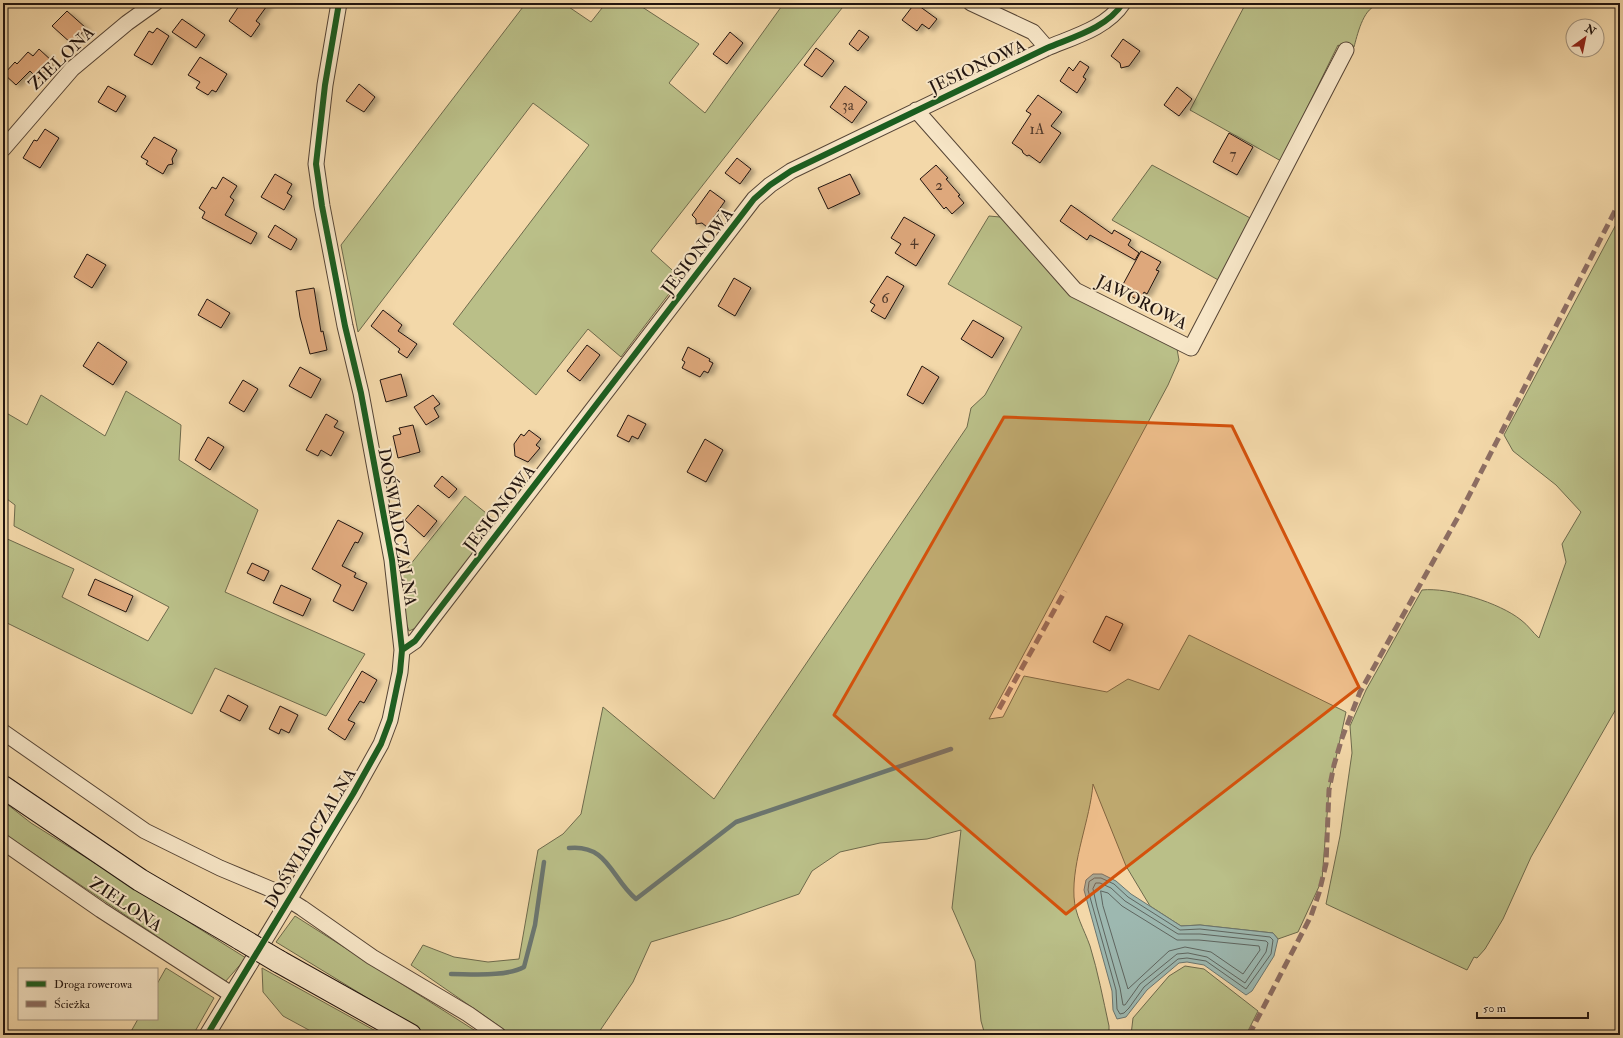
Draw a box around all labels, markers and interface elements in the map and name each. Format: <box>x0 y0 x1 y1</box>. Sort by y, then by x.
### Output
north arrow <box>1565 18 1605 58</box>
text: N <box>1582 21 1599 39</box>
street label: ZIELONA <box>24 22 99 95</box>
street label: JESIONOWA <box>925 35 1030 99</box>
house number: 3a <box>842 96 855 115</box>
house number: 1A <box>1030 120 1045 139</box>
house number: 7 <box>1230 145 1237 164</box>
house number: 2 <box>935 176 943 195</box>
street label: JESIONOWA <box>656 204 739 300</box>
house number: 4 <box>910 231 919 250</box>
street label: JAWOROWA <box>1091 270 1191 335</box>
house number: 6 <box>881 289 890 308</box>
street label: DOŚWIADCZALNA <box>373 446 423 608</box>
street label: JESIONOWA <box>458 461 541 557</box>
street label: DOŚWIADCZALNA <box>259 764 361 912</box>
street label: ZIELONA <box>85 872 166 937</box>
legend <box>18 968 158 1020</box>
text: Droga rowerowa <box>54 977 133 992</box>
scale bar <box>1477 994 1588 1020</box>
text: Ścieżka <box>54 997 91 1012</box>
text: 50 m <box>1483 1001 1507 1016</box>

